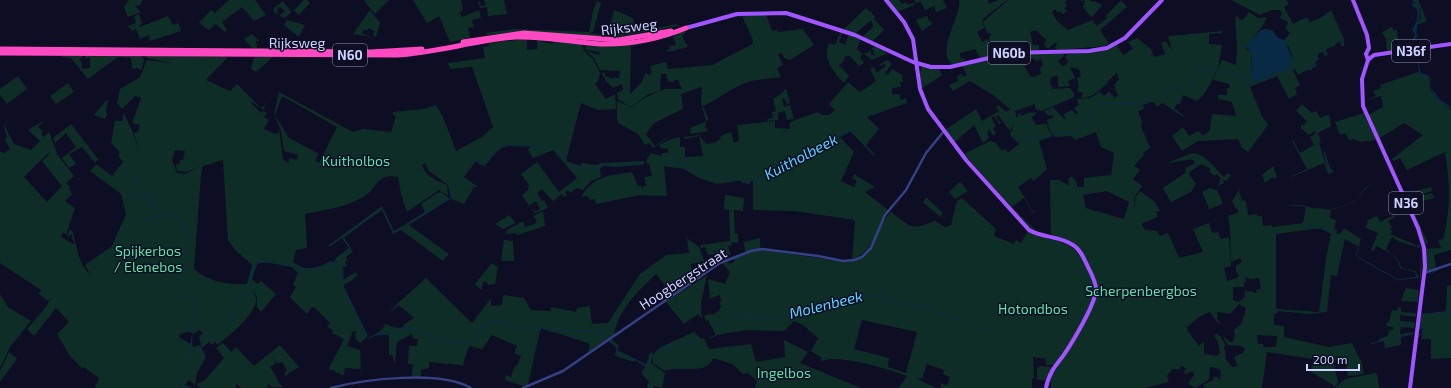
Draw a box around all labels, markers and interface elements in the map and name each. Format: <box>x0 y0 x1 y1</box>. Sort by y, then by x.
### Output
street label: Rijksweg <box>600 15 658 38</box>
street label: Rijksweg <box>269 34 326 51</box>
road number: N36f <box>1392 40 1430 62</box>
road number: N60b <box>988 42 1030 64</box>
road number: N60 <box>333 44 367 66</box>
water label: Kuitholbeek <box>761 129 841 183</box>
park label: Kuitholbos <box>322 152 390 169</box>
road number: N36 <box>1389 192 1423 214</box>
park label: Spijkerbos / Elenebos <box>114 242 182 275</box>
street label: Hoogbergstraat <box>636 244 730 313</box>
park label: Scherpenbergbos <box>1085 282 1197 299</box>
water label: Molenbeek <box>787 286 865 322</box>
park label: Hotondbos <box>998 300 1068 317</box>
scale bar <box>1307 346 1359 372</box>
text: 200 m <box>1313 352 1347 366</box>
park label: Ingelbos <box>757 364 811 381</box>

